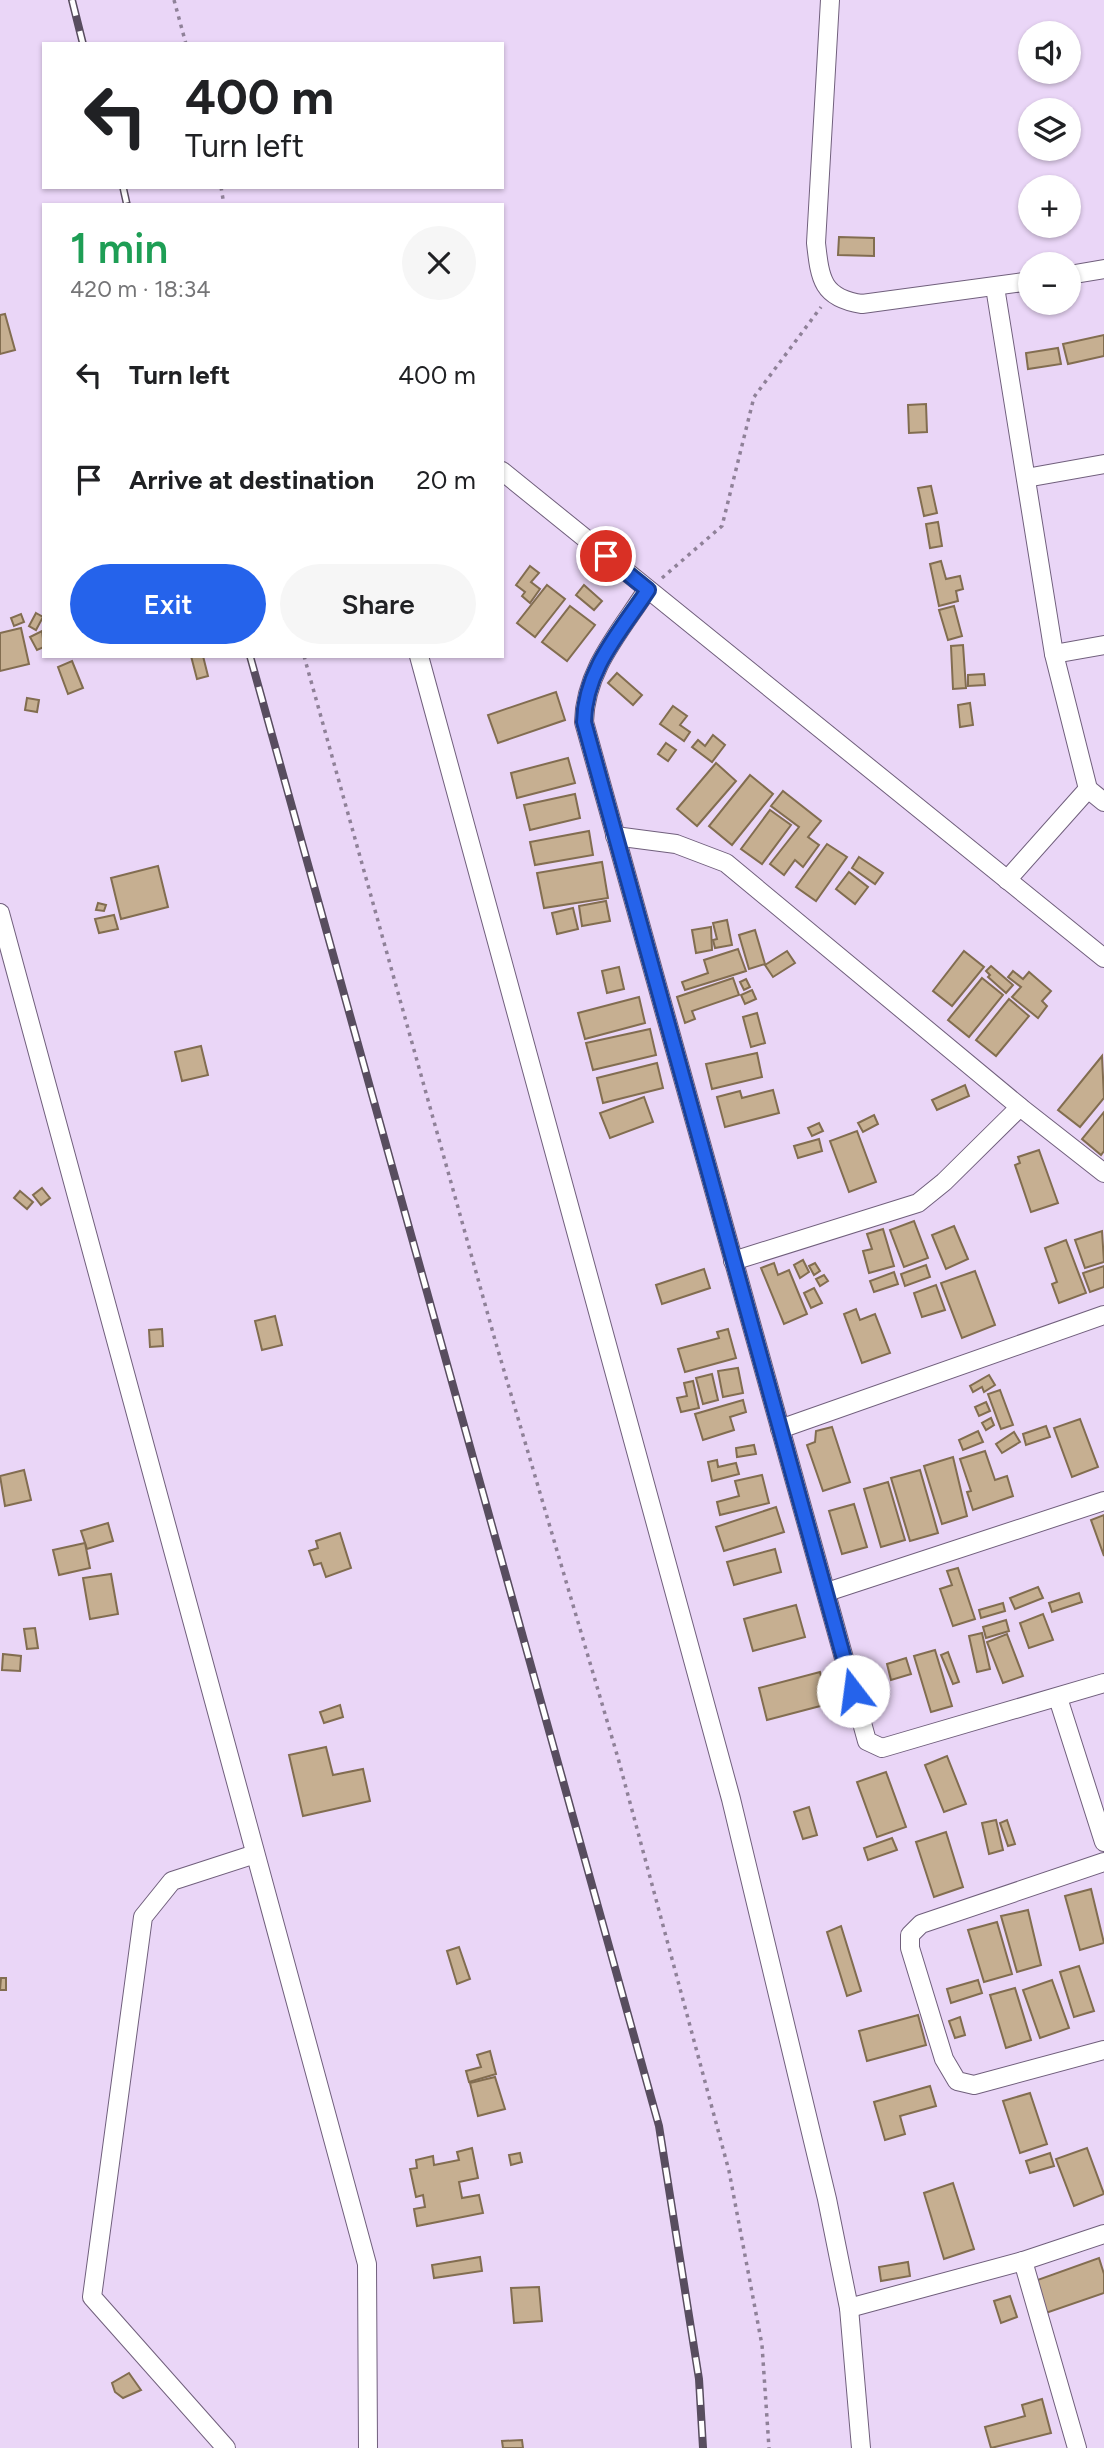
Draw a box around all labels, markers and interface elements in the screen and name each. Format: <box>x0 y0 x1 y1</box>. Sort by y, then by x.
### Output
map controls <box>1018 21 1081 315</box>
button: sound <box>1018 21 1081 84</box>
text: 400 m <box>185 67 334 126</box>
icon: left <box>70 70 161 161</box>
button: layers <box>1018 98 1081 161</box>
text: Turn left <box>185 127 304 165</box>
button: + <box>1018 175 1081 238</box>
text: 1 min <box>70 223 168 274</box>
button: close <box>402 226 476 300</box>
button: − <box>1018 252 1081 315</box>
text: 420 m · 18:34 <box>70 275 211 303</box>
icon: left <box>70 356 108 394</box>
text: Turn left <box>129 359 230 391</box>
text: 400 m <box>398 359 476 391</box>
icon: arrive <box>70 461 108 499</box>
text: Arrive at destination <box>129 464 374 496</box>
text: 20 m <box>416 464 476 496</box>
pin <box>576 526 636 586</box>
icon: arrive <box>587 537 625 575</box>
button: Exit <box>70 564 266 644</box>
button: Share <box>280 564 476 644</box>
position arrow <box>816 1654 890 1728</box>

